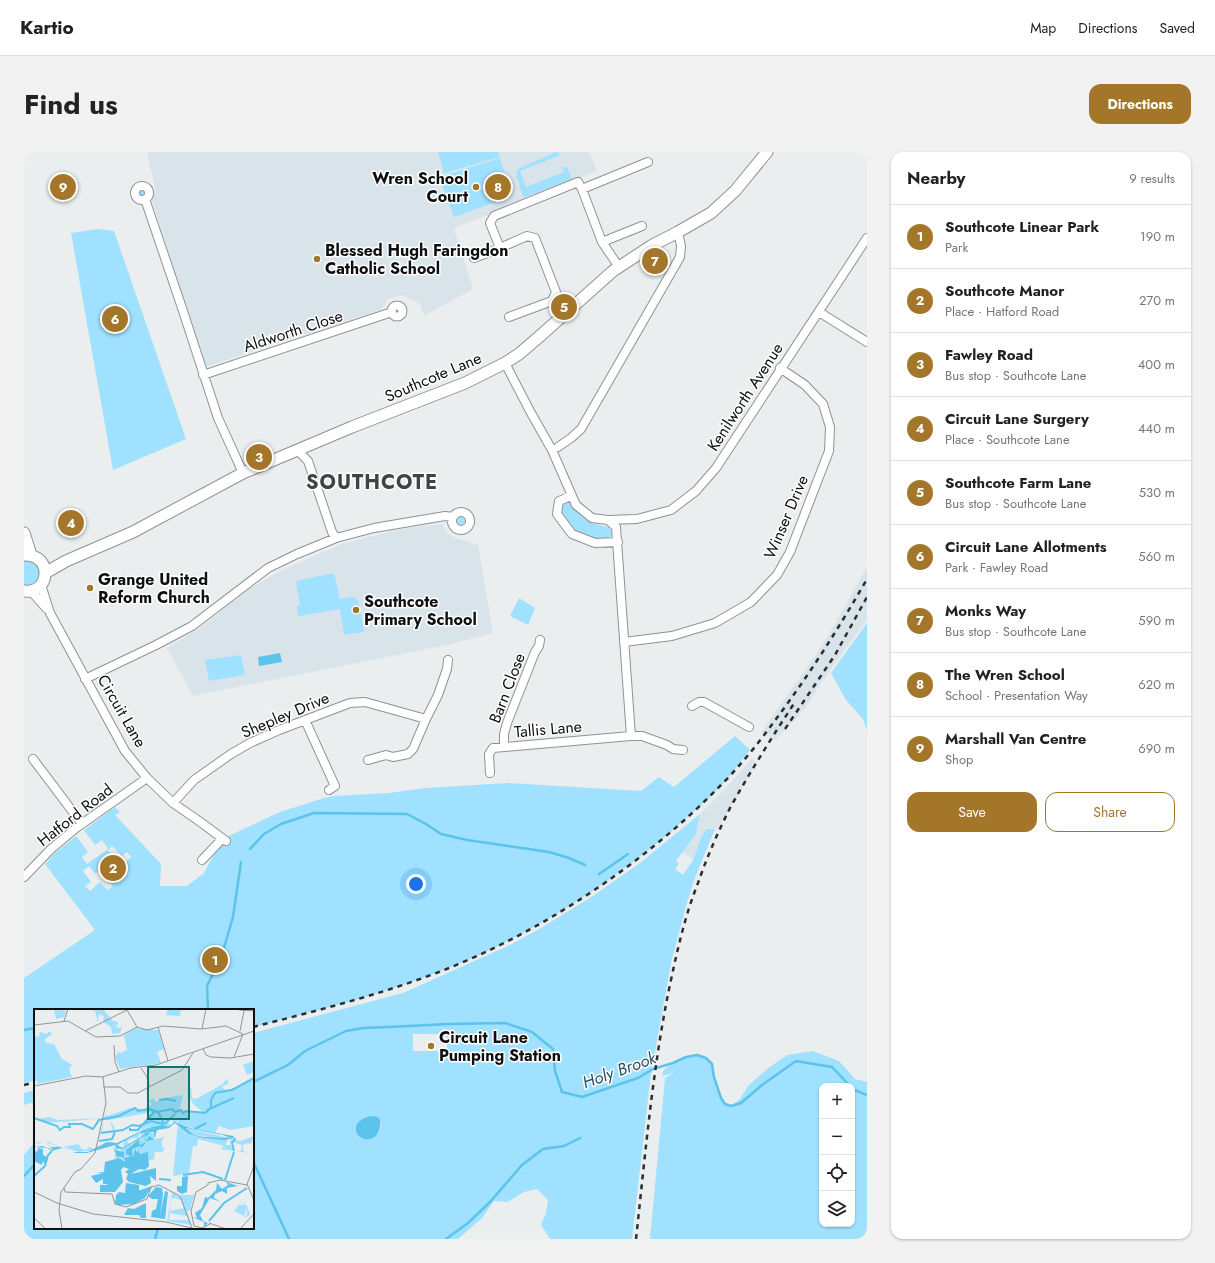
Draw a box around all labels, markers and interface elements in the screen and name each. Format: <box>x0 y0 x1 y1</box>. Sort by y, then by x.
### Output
text: Kartio <box>20 14 74 41</box>
text: Map <box>1030 18 1056 38</box>
text: Directions <box>1078 18 1138 38</box>
text: Saved <box>1160 18 1195 38</box>
text: Find us <box>24 84 118 125</box>
button: Directions <box>1089 84 1191 124</box>
text: Nearby <box>907 166 965 190</box>
place label: Wren School Court <box>372 167 469 208</box>
text: 9 results <box>1129 169 1175 188</box>
pin: 9 <box>50 172 76 202</box>
pin: 8 <box>485 172 511 202</box>
marker: Wren School Court <box>471 182 481 192</box>
text: Southcote Linear Park <box>945 216 1099 238</box>
text: 1 <box>917 227 923 246</box>
text: 190 m <box>1140 227 1175 246</box>
text: Park <box>945 238 968 257</box>
place label: Blessed Hugh Faringdon Catholic School <box>325 239 508 280</box>
pin: 7 <box>642 246 668 276</box>
marker: Blessed Hugh Faringdon Catholic School <box>312 254 322 264</box>
text: Southcote Manor <box>945 280 1064 302</box>
text: 2 <box>916 291 924 310</box>
text: 270 m <box>1139 291 1175 310</box>
pin: 5 <box>551 292 577 322</box>
text: Place · Hatford Road <box>945 302 1059 321</box>
pin: 6 <box>102 304 128 334</box>
street label: Aldworth Close <box>240 304 346 358</box>
street label: Kenilworth Avenue <box>701 338 789 456</box>
text: Fawley Road <box>945 344 1033 366</box>
street label: Southcote Lane <box>381 346 485 408</box>
text: 3 <box>916 355 924 374</box>
text: 400 m <box>1138 355 1175 374</box>
text: Bus stop · Southcote Lane <box>945 366 1086 385</box>
text: Circuit Lane Surgery <box>945 408 1089 430</box>
text: 4 <box>915 419 925 438</box>
text: 440 m <box>1138 419 1175 438</box>
text: Place · Southcote Lane <box>945 430 1070 449</box>
pin: 3 <box>246 442 272 472</box>
district label: SOUTHCOTE <box>306 468 438 497</box>
street label: Winser Drive <box>758 472 814 562</box>
text: Southcote Farm Lane <box>945 472 1091 494</box>
text: 5 <box>916 483 924 502</box>
text: 530 m <box>1139 483 1175 502</box>
text: Bus stop · Southcote Lane <box>945 494 1086 513</box>
pin: 4 <box>58 508 84 538</box>
text: Circuit Lane Allotments <box>945 536 1107 558</box>
text: 6 <box>916 547 924 566</box>
text: 560 m <box>1138 547 1175 566</box>
text: Park · Fawley Road <box>945 558 1048 577</box>
place label: Grange United Reform Church <box>98 568 210 609</box>
marker: Grange United Reform Church <box>85 583 95 593</box>
place label: Southcote Primary School <box>364 590 477 631</box>
text: Monks Way <box>945 600 1026 622</box>
marker: Southcote Primary School <box>351 605 361 615</box>
text: 7 <box>916 611 924 630</box>
text: 590 m <box>1138 611 1175 630</box>
text: Bus stop · Southcote Lane <box>945 622 1086 641</box>
street label: Barn Close <box>483 650 531 726</box>
text: The Wren School <box>945 664 1065 686</box>
street label: Circuit Lane <box>92 670 152 752</box>
text: 8 <box>916 675 924 694</box>
text: 620 m <box>1138 675 1175 694</box>
street label: Shepley Drive <box>237 686 333 744</box>
text: School · Presentation Way <box>945 686 1088 705</box>
street label: Tallis Lane <box>513 715 583 743</box>
text: Marshall Van Centre <box>945 728 1086 750</box>
text: 9 <box>916 739 924 758</box>
text: 690 m <box>1138 739 1175 758</box>
text: Shop <box>945 750 973 769</box>
street label: Hatford Road <box>32 778 118 852</box>
button: Save <box>907 792 1037 832</box>
button: Share <box>1045 792 1175 832</box>
pin: 2 <box>100 853 126 883</box>
your location <box>406 874 426 894</box>
pin: 1 <box>202 945 228 975</box>
inset map <box>34 1009 254 1229</box>
place label: Circuit Lane Pumping Station <box>439 1026 561 1067</box>
marker: Circuit Lane Pumping Station <box>426 1041 436 1051</box>
water label: Holy Brook <box>579 1045 660 1094</box>
map controls <box>819 1083 855 1227</box>
button: + <box>819 1083 855 1119</box>
button: − <box>819 1119 855 1155</box>
button: locate <box>819 1155 855 1191</box>
button: layers <box>819 1191 855 1227</box>

